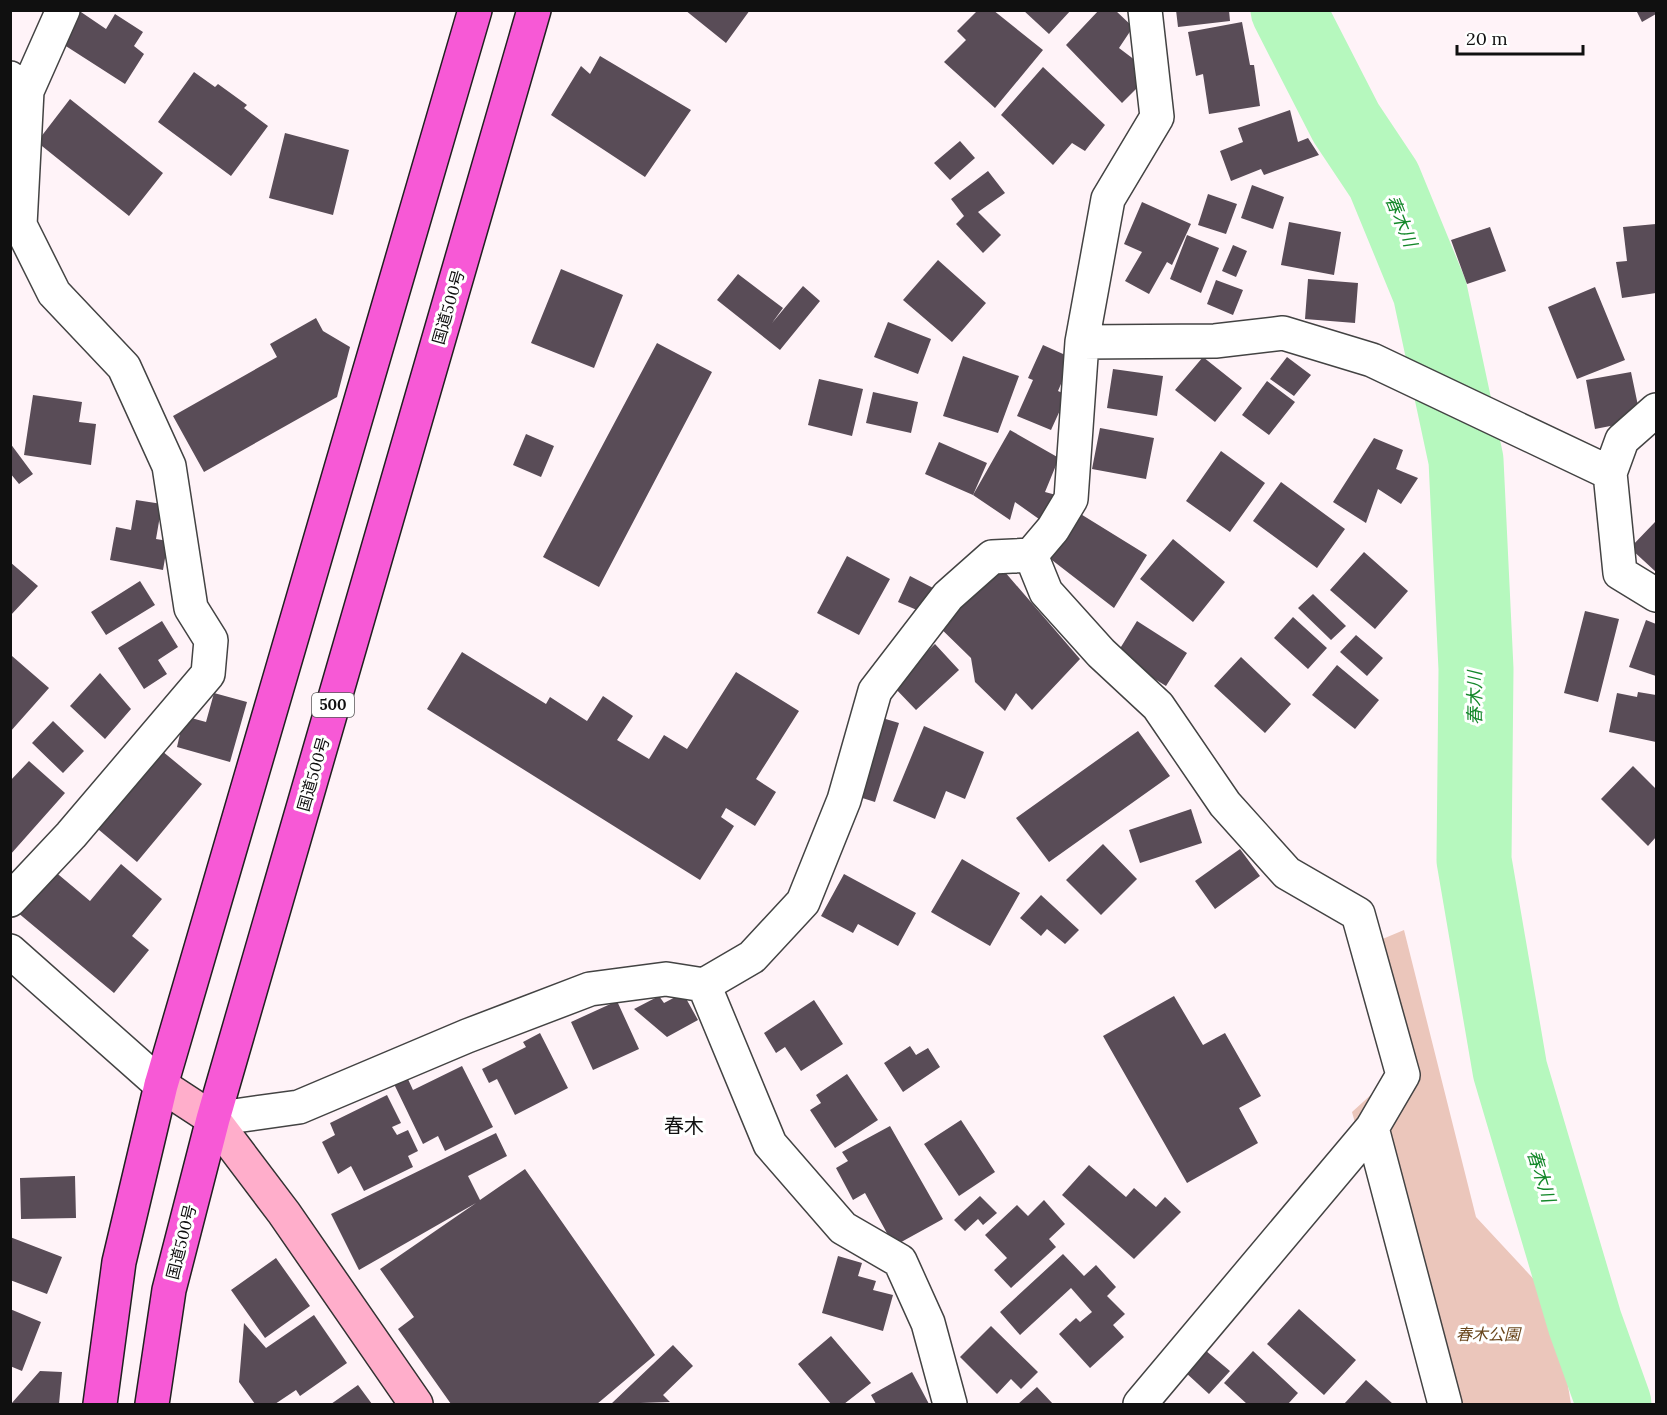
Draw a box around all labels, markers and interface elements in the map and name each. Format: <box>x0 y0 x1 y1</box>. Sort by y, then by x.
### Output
scale bar <box>1457 18 1583 56</box>
text: 20 m <box>1466 27 1508 50</box>
water label: 春木川 <box>1381 191 1423 252</box>
street label: 国道500号 <box>428 267 468 347</box>
water label: 春木川 <box>1463 669 1486 725</box>
road number: 500 <box>312 693 354 717</box>
street label: 国道500号 <box>293 734 333 814</box>
district label: 春木 <box>664 1113 704 1138</box>
water label: 春木川 <box>1523 1147 1561 1207</box>
street label: 国道500号 <box>162 1202 200 1282</box>
park label: 春木公園 <box>1456 1324 1522 1344</box>

